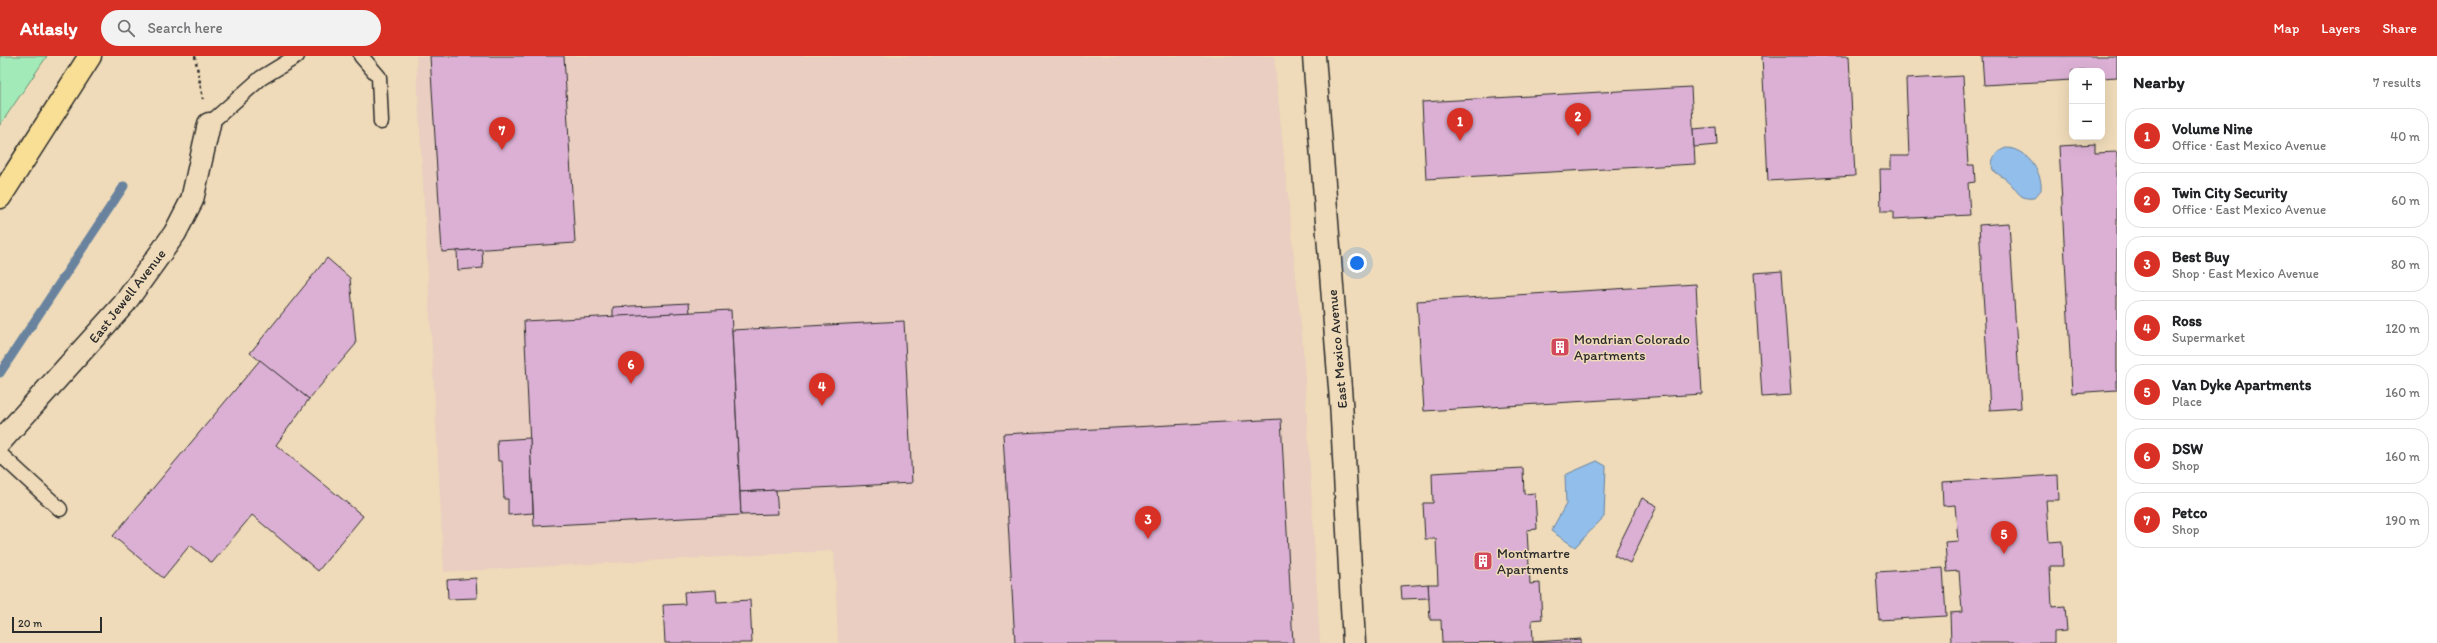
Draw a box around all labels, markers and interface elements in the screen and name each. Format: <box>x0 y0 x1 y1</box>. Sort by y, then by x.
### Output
search box <box>101 10 381 46</box>
text: Atlasly <box>20 17 77 40</box>
icon: search <box>115 17 137 39</box>
text: Search here <box>147 19 223 37</box>
text: Map <box>2274 20 2299 37</box>
text: Layers <box>2321 20 2360 37</box>
text: Share <box>2382 20 2417 37</box>
map controls <box>2069 68 2105 140</box>
button: + <box>2069 68 2105 104</box>
text: Nearby <box>2133 72 2185 92</box>
text: 7 results <box>2373 75 2421 90</box>
pin: 2 <box>1565 103 1591 136</box>
button: − <box>2069 104 2105 140</box>
pin: 1 <box>1447 108 1473 141</box>
pin: 7 <box>489 117 515 150</box>
text: Volume Nine <box>2172 120 2253 138</box>
text: 1 <box>2144 129 2150 144</box>
text: 40 m <box>2390 129 2420 144</box>
text: Office · East Mexico Avenue <box>2172 138 2326 153</box>
text: Twin City Security <box>2172 184 2287 202</box>
text: 2 <box>2144 193 2150 208</box>
text: 60 m <box>2391 193 2420 208</box>
text: Office · East Mexico Avenue <box>2172 202 2326 217</box>
street label: East Jewell Avenue <box>85 246 170 347</box>
text: Best Buy <box>2172 248 2229 266</box>
your location <box>1347 253 1367 273</box>
text: 3 <box>2143 257 2151 272</box>
text: 80 m <box>2391 257 2420 272</box>
text: Shop · East Mexico Avenue <box>2172 266 2319 281</box>
street label: East Mexico Avenue <box>1324 289 1351 409</box>
text: Ross <box>2172 312 2202 330</box>
text: 4 <box>2143 321 2151 336</box>
text: 120 m <box>2385 321 2420 336</box>
text: Supermarket <box>2172 330 2245 345</box>
place label: Mondrian Colorado Apartments <box>1574 331 1690 364</box>
building icon: Mondrian Colorado Apartments <box>1549 336 1571 358</box>
pin: 6 <box>618 351 644 384</box>
pin: 4 <box>809 373 835 406</box>
text: Van Dyke Apartments <box>2172 376 2311 394</box>
text: 5 <box>2144 385 2150 400</box>
text: 160 m <box>2385 385 2420 400</box>
text: Place <box>2172 394 2202 409</box>
text: DSW <box>2172 440 2203 458</box>
text: 6 <box>2144 449 2150 464</box>
text: 160 m <box>2385 449 2420 464</box>
text: Shop <box>2172 458 2199 473</box>
text: Petco <box>2172 504 2207 522</box>
pin: 3 <box>1135 506 1161 539</box>
text: 7 <box>2144 513 2150 528</box>
text: 190 m <box>2385 513 2420 528</box>
pin: 5 <box>1991 521 2017 554</box>
text: Shop <box>2172 522 2199 537</box>
place label: Montmartre Apartments <box>1497 545 1570 578</box>
building icon: Montmartre Apartments <box>1472 550 1494 572</box>
scale bar <box>12 615 102 634</box>
text: 20 m <box>18 617 42 630</box>

